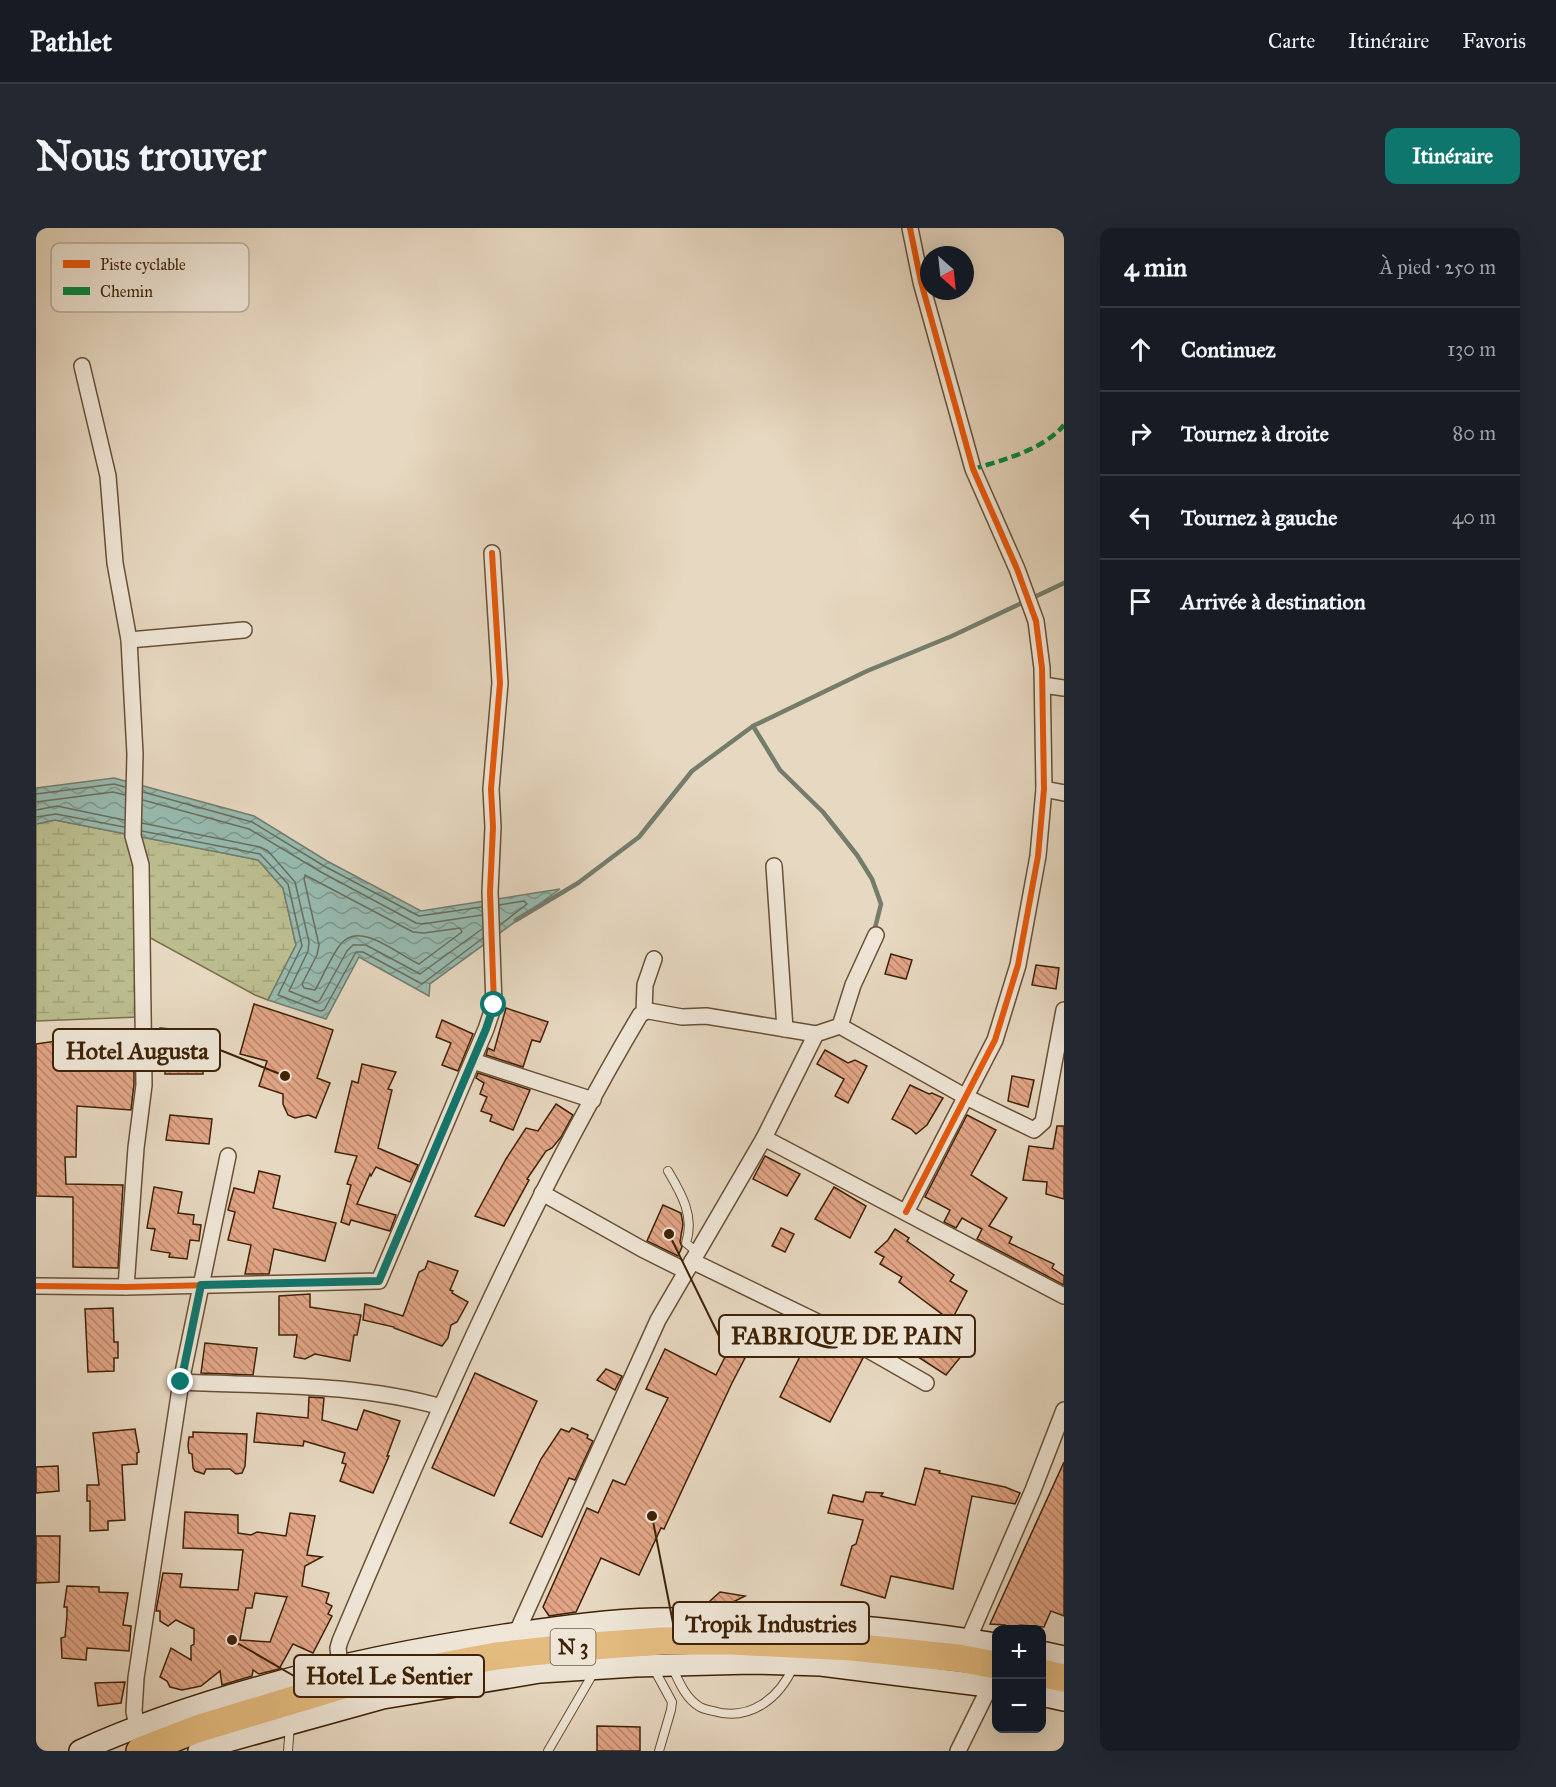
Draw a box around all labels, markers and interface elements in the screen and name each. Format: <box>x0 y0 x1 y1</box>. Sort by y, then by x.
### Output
text: Pathlet <box>30 24 112 59</box>
text: Carte <box>1268 28 1315 54</box>
text: Itinéraire <box>1348 28 1429 54</box>
text: Favoris <box>1462 28 1526 54</box>
button: Itinéraire <box>1385 128 1520 184</box>
text: Nous trouver <box>36 130 266 182</box>
legend <box>51 243 249 312</box>
north arrow <box>920 246 974 300</box>
text: 4 min <box>1124 251 1187 283</box>
text: Piste cyclable <box>100 255 186 274</box>
text: À pied · 250 m <box>1380 255 1496 279</box>
text: Chemin <box>100 282 153 301</box>
icon: ahead <box>1124 333 1157 366</box>
text: Continuez <box>1181 336 1276 363</box>
text: 130 m <box>1447 337 1496 361</box>
icon: right <box>1124 417 1157 450</box>
text: Tournez à droite <box>1181 420 1329 447</box>
text: 80 m <box>1453 421 1496 445</box>
icon: left <box>1124 501 1157 534</box>
text: Tournez à gauche <box>1181 504 1337 531</box>
text: 40 m <box>1452 505 1496 529</box>
icon: arrive <box>1124 585 1157 618</box>
text: Arrivée à destination <box>1181 588 1366 615</box>
route start <box>480 991 506 1017</box>
callout: Hotel Augusta <box>53 1029 220 1071</box>
text: Hotel Augusta <box>65 1036 209 1066</box>
callout: FABRIQUE DE PAIN <box>719 1315 975 1357</box>
text: FABRIQUE DE PAIN <box>731 1321 964 1351</box>
route end <box>167 1368 193 1394</box>
callout: Tropik Industries <box>673 1602 869 1644</box>
text: Tropik Industries <box>684 1609 857 1639</box>
map controls <box>992 1625 1046 1733</box>
button: + <box>992 1625 1046 1679</box>
road number: N 3 <box>550 1629 596 1665</box>
callout: Hotel Le Sentier <box>294 1655 484 1697</box>
text: Hotel Le Sentier <box>306 1661 473 1691</box>
button: − <box>992 1679 1046 1733</box>

